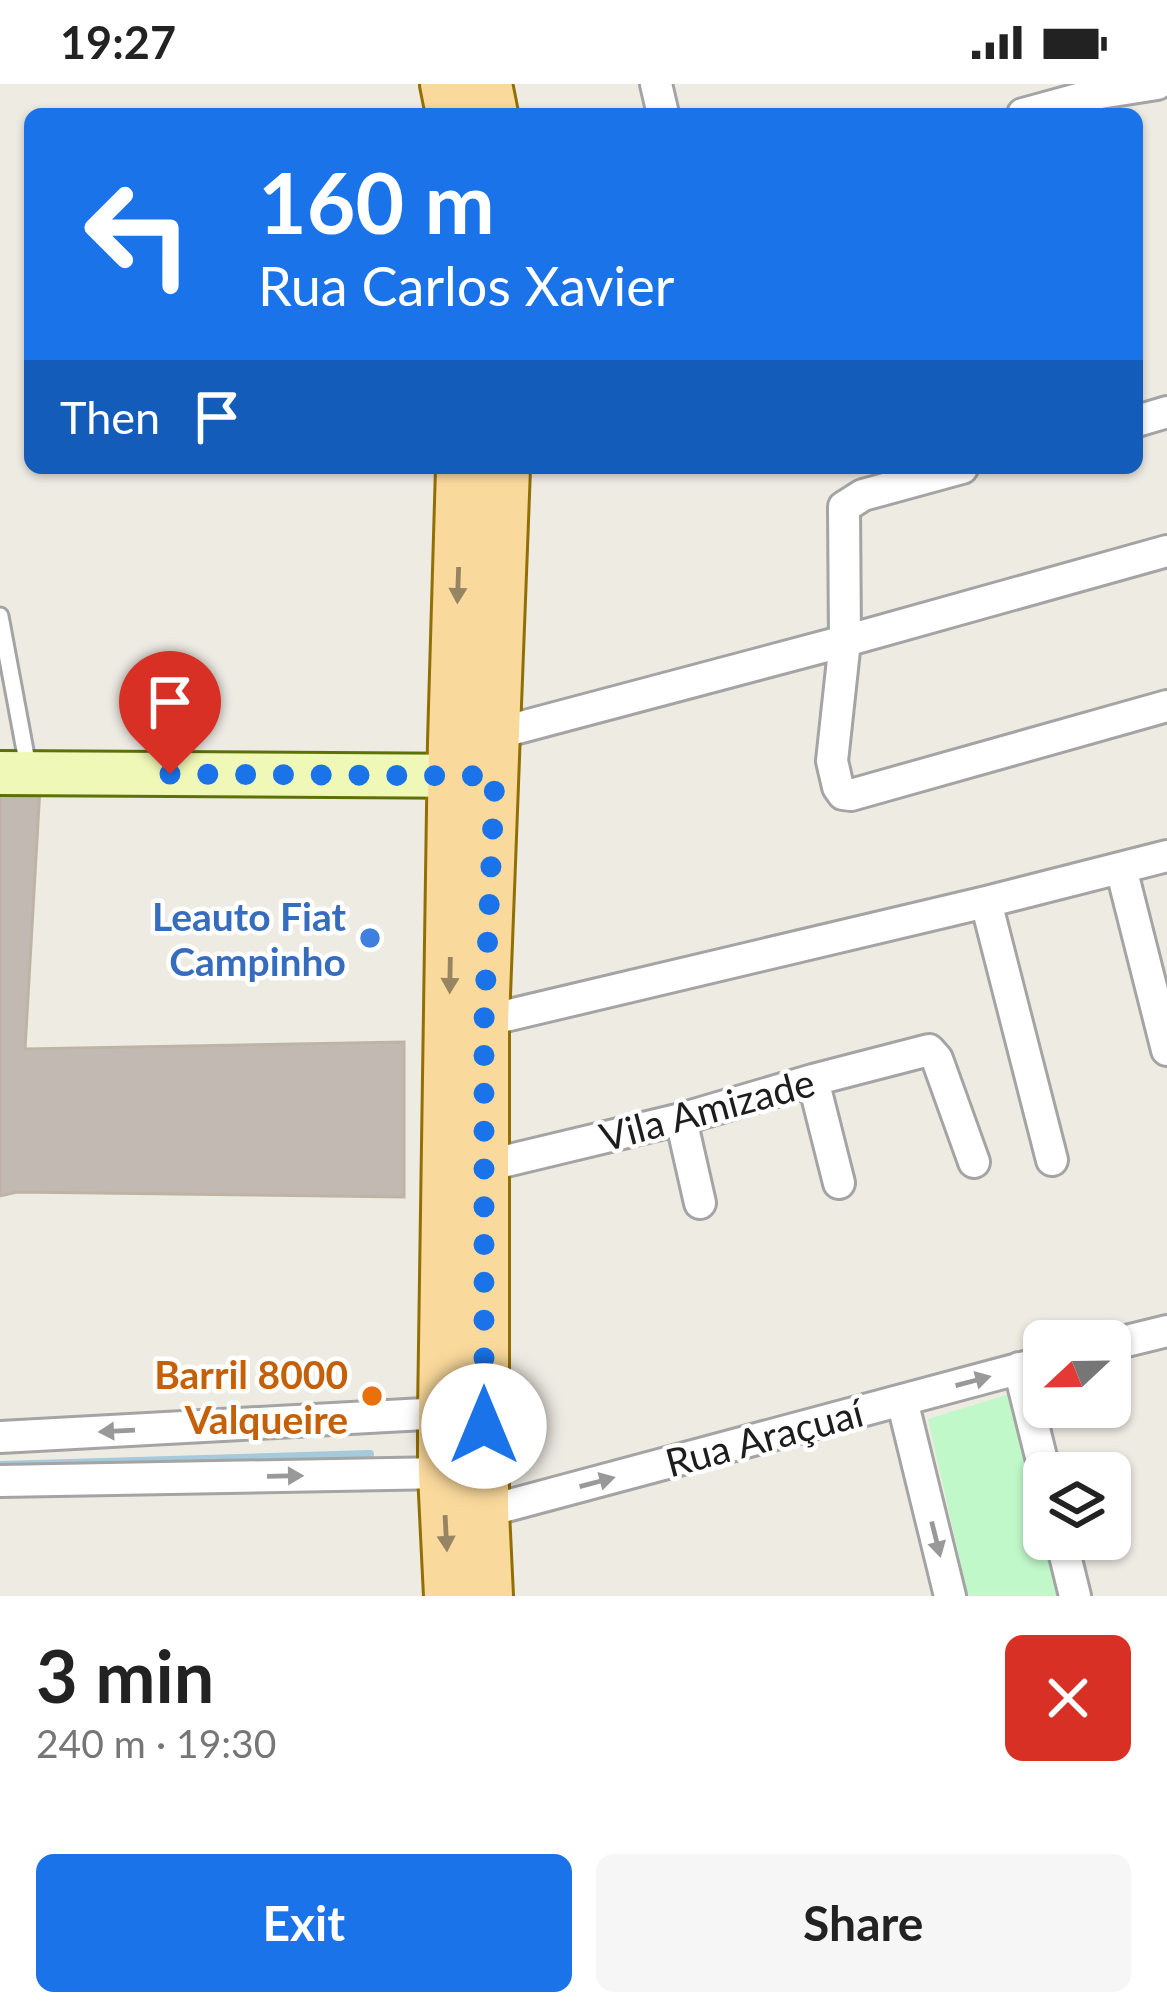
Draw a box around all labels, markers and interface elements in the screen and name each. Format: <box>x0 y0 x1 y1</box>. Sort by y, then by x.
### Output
text: 19:27 <box>60 15 176 69</box>
text: 160 m <box>258 151 495 252</box>
icon: left <box>60 156 216 312</box>
text: Rua Carlos Xavier <box>258 253 675 318</box>
icon: arrive <box>184 384 250 450</box>
text: Then <box>60 390 160 444</box>
one-way arrow <box>448 567 467 605</box>
pin <box>119 651 221 774</box>
icon: arrive <box>137 669 203 735</box>
place label: Leauto Fiat Campinho <box>152 893 346 984</box>
marker: Leauto Fiat Campinho <box>357 925 383 951</box>
one-way arrow <box>440 957 459 995</box>
street label: Vila Amizade <box>595 1058 819 1160</box>
north arrow <box>1023 1320 1131 1428</box>
map controls <box>1023 1320 1131 1560</box>
place label: Barril 8000 Valqueire <box>154 1351 348 1442</box>
position arrow <box>421 1363 547 1489</box>
one-way arrow <box>955 1370 992 1389</box>
marker: Barril 8000 Valqueire <box>359 1383 385 1409</box>
street label: Rua Araçuaí <box>660 1388 869 1485</box>
one-way arrow <box>97 1422 135 1441</box>
button: layers <box>1023 1452 1131 1560</box>
one-way arrow <box>267 1466 305 1485</box>
one-way arrow <box>578 1471 615 1490</box>
one-way arrow <box>437 1515 456 1553</box>
one-way arrow <box>927 1520 946 1557</box>
text: 3 min <box>36 1632 214 1718</box>
button: close <box>1005 1635 1131 1761</box>
text: 240 m · 19:30 <box>36 1720 276 1766</box>
button: Exit <box>36 1854 572 1992</box>
button: Share <box>596 1854 1131 1992</box>

